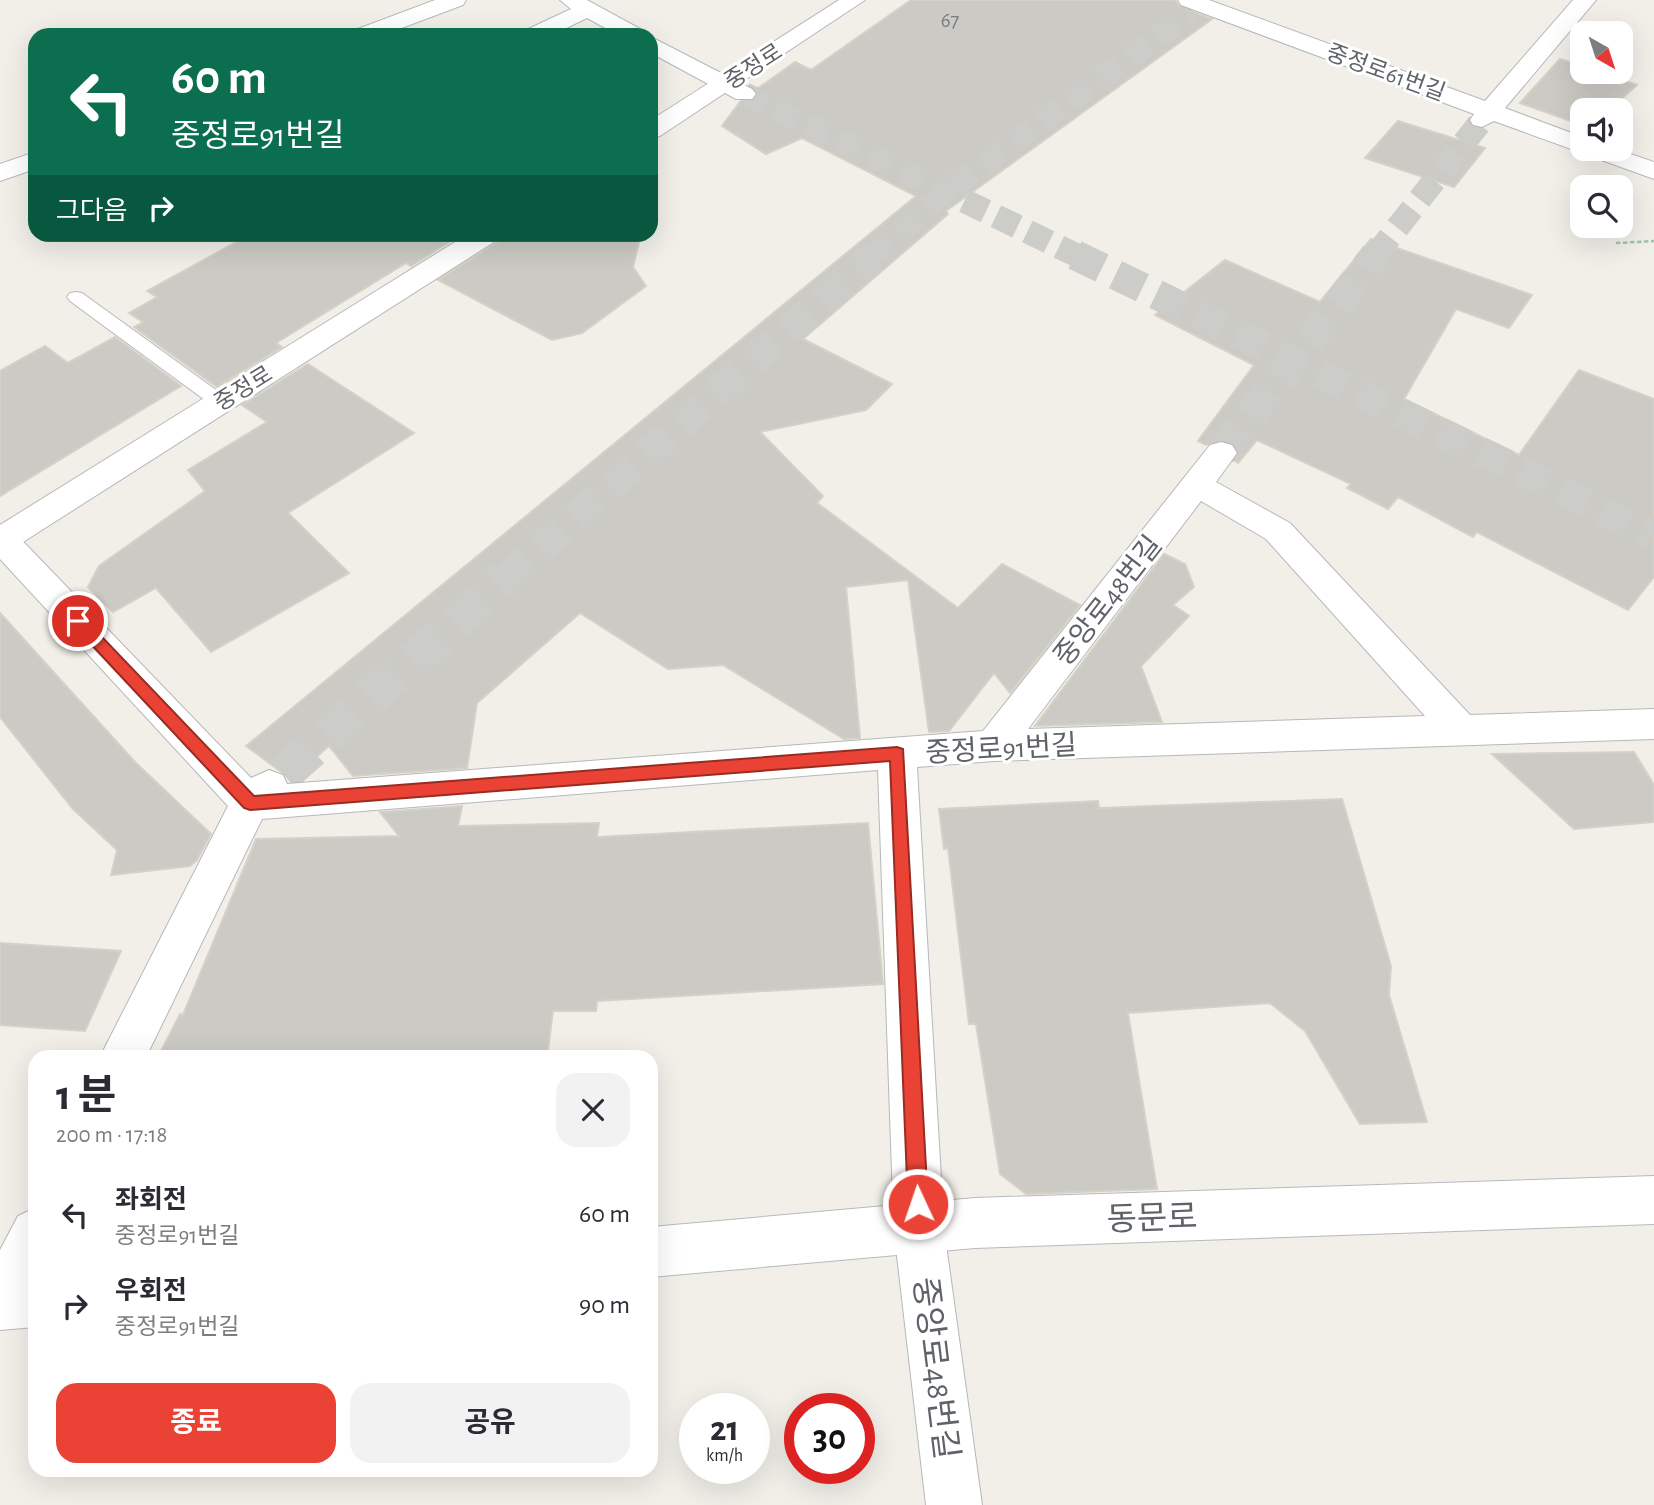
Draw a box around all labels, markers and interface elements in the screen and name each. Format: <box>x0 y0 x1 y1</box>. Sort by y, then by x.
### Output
house number: 67 <box>941 10 960 31</box>
north arrow <box>1570 21 1633 84</box>
map controls <box>1570 21 1633 238</box>
street label: 중정로 <box>720 39 787 94</box>
street label: 중정로61번길 <box>1323 39 1449 106</box>
text: 60 m <box>171 54 267 103</box>
icon: left <box>56 56 147 147</box>
button: sound <box>1570 98 1633 161</box>
text: 중정로91번길 <box>171 120 344 152</box>
button: search <box>1570 175 1633 238</box>
icon: right <box>142 189 180 227</box>
text: 그다음 <box>56 198 128 224</box>
street label: 중정로 <box>210 361 277 416</box>
street label: 중앙로48번길 <box>1048 530 1167 671</box>
pin <box>48 591 108 651</box>
icon: arrive <box>59 602 97 640</box>
street label: 중정로91번길 <box>925 730 1078 768</box>
button: close <box>556 1073 630 1147</box>
text: 1 분 <box>56 1075 116 1117</box>
text: 200 m · 17:18 <box>56 1124 167 1147</box>
position arrow <box>881 1167 955 1241</box>
text: 좌회전 <box>115 1187 187 1213</box>
icon: left <box>56 1196 94 1234</box>
text: 60 m <box>579 1201 630 1227</box>
street label: 동문로 <box>1106 1201 1198 1238</box>
text: 중정로91번길 <box>115 1225 240 1248</box>
street label: 중앙로48번길 <box>907 1275 964 1461</box>
text: 우회전 <box>115 1278 187 1304</box>
icon: right <box>56 1287 94 1325</box>
text: 90 m <box>579 1292 630 1318</box>
text: 중정로91번길 <box>115 1316 240 1339</box>
button: 종료 <box>56 1383 336 1463</box>
button: 공유 <box>350 1383 630 1463</box>
speed limit sign: 30 <box>784 1393 875 1484</box>
text: 21 <box>710 1412 739 1447</box>
text: km/h <box>706 1447 743 1465</box>

